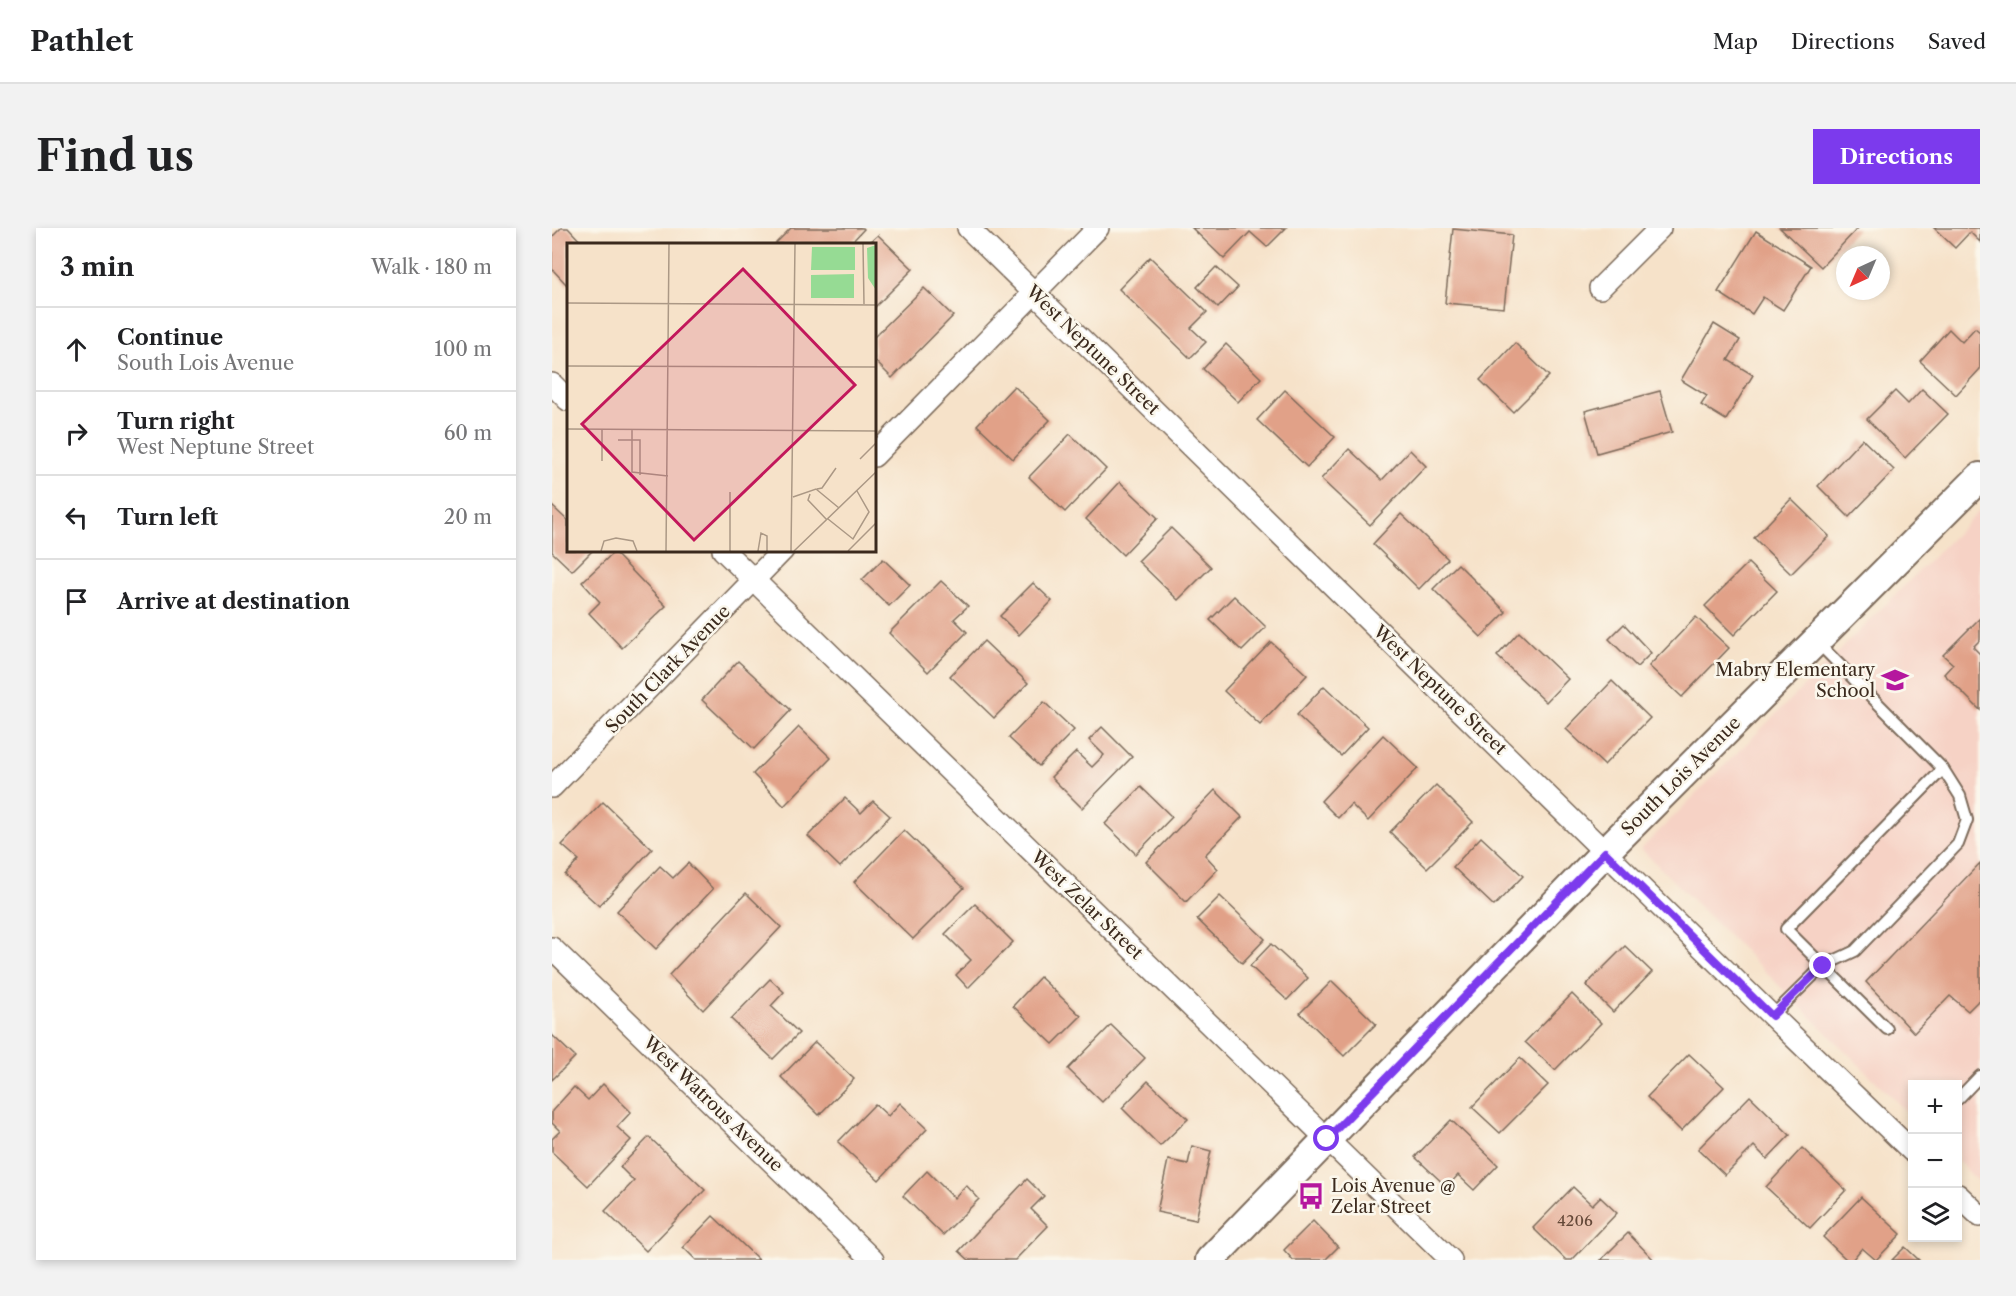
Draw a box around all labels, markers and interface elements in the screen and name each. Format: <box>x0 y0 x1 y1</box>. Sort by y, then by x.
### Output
text: Pathlet <box>30 24 133 58</box>
text: Map <box>1713 29 1758 54</box>
text: Directions <box>1791 29 1895 54</box>
text: Saved <box>1928 29 1986 54</box>
button: Directions <box>1813 129 1980 184</box>
text: Find us <box>36 130 194 182</box>
inset map <box>567 243 876 552</box>
north arrow <box>1836 246 1890 300</box>
text: 3 min <box>60 251 134 283</box>
text: Walk · 180 m <box>371 255 492 279</box>
street label: West Neptune Street <box>1021 280 1165 420</box>
text: Continue <box>117 324 223 351</box>
icon: ahead <box>60 333 93 366</box>
text: 100 m <box>434 337 492 361</box>
text: South Lois Avenue <box>117 351 294 375</box>
text: Turn right <box>117 408 235 435</box>
icon: right <box>60 417 93 450</box>
text: 60 m <box>444 421 492 445</box>
text: West Neptune Street <box>117 435 314 459</box>
icon: left <box>60 501 93 534</box>
text: Turn left <box>117 504 218 531</box>
text: 20 m <box>444 505 492 529</box>
icon: arrive <box>60 585 93 618</box>
text: Arrive at destination <box>117 588 350 615</box>
street label: South Clark Avenue <box>601 600 735 738</box>
street label: West Neptune Street <box>1368 620 1512 760</box>
place label: Mabry Elementary School <box>1715 659 1876 702</box>
school or university icon: Mabry Elementary School <box>1880 665 1910 695</box>
street label: South Lois Avenue <box>1617 712 1745 840</box>
street label: West Zelar Street <box>1026 845 1148 965</box>
route end <box>1809 952 1835 978</box>
street label: West Watrous Avenue <box>638 1031 787 1176</box>
map controls <box>1908 1080 1962 1242</box>
button: + <box>1908 1080 1962 1134</box>
route start <box>1313 1125 1339 1151</box>
button: − <box>1908 1134 1962 1188</box>
place label: Lois Avenue @ Zelar Street <box>1331 1175 1456 1218</box>
bus stop icon: Lois Avenue @ Zelar Street <box>1296 1181 1326 1211</box>
button: layers <box>1908 1188 1962 1242</box>
house number: 4206 <box>1557 1211 1593 1230</box>

